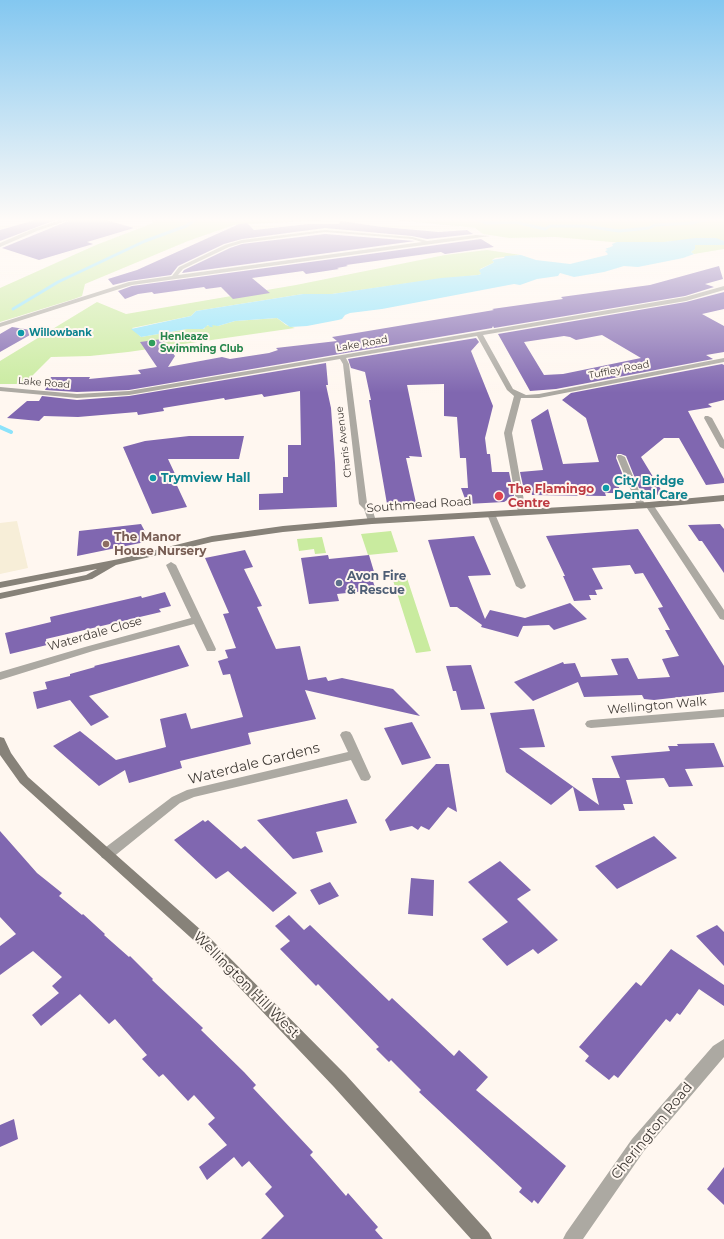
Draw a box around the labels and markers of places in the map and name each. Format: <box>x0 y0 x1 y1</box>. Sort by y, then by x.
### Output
place label: Willowbank <box>29 327 92 339</box>
marker: Willowbank <box>16 328 26 338</box>
place label: Henleaze Swimming Club <box>160 331 243 354</box>
marker: Henleaze Swimming Club <box>147 338 157 348</box>
place label: Trymview Hall <box>161 471 250 485</box>
marker: Trymview Hall <box>148 473 158 483</box>
place label: City Bridge Dental Care <box>614 474 688 502</box>
place label: The Flamingo Centre <box>508 482 594 510</box>
marker: City Bridge Dental Care <box>601 483 611 493</box>
marker: The Flamingo Centre <box>493 490 505 502</box>
place label: The Manor House Nursery <box>114 530 207 558</box>
marker: The Manor House Nursery <box>101 539 111 549</box>
place label: Avon Fire & Rescue <box>347 569 406 597</box>
marker: Avon Fire & Rescue <box>334 578 344 588</box>

